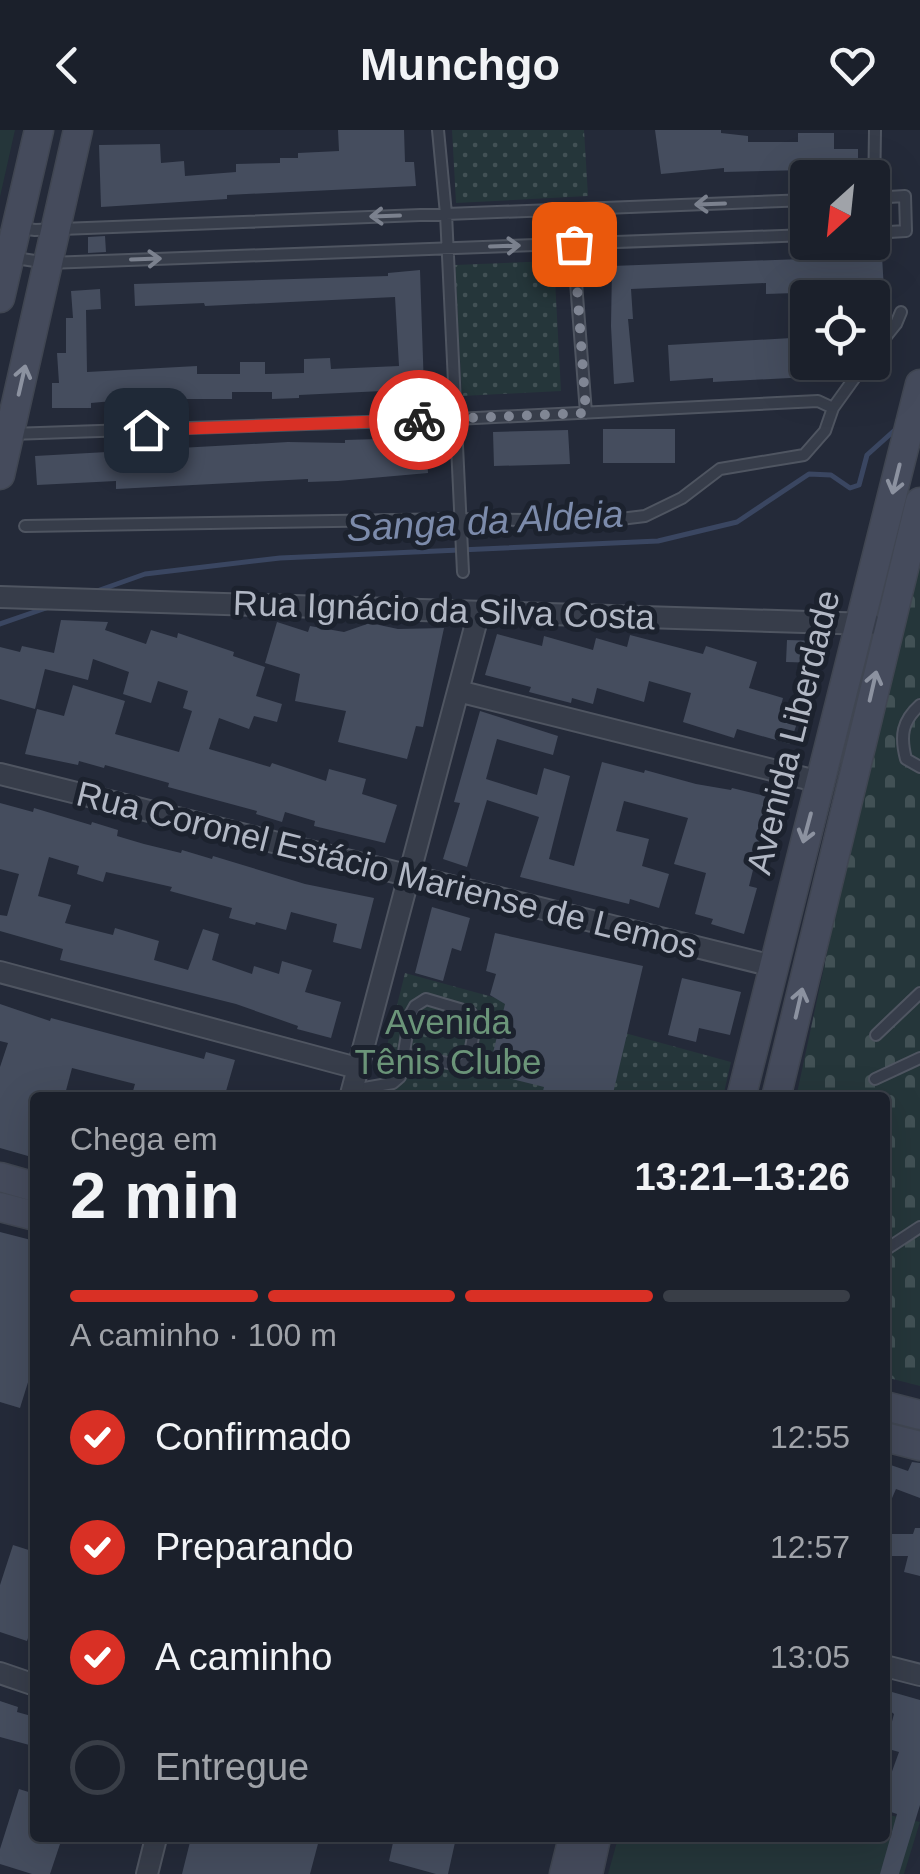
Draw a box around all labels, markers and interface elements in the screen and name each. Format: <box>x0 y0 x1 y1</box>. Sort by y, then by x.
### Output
icon: back <box>40 38 95 93</box>
icon: heart <box>825 38 880 93</box>
text: Munchgo <box>360 39 560 90</box>
north arrow <box>790 160 890 260</box>
map controls <box>790 160 890 380</box>
one-way arrow <box>695 195 727 214</box>
pin <box>532 202 617 287</box>
one-way arrow <box>370 207 402 226</box>
icon: bag <box>547 217 602 272</box>
one-way arrow <box>489 236 521 255</box>
one-way arrow <box>129 250 161 269</box>
button: locate <box>790 280 890 380</box>
one-way arrow <box>13 365 32 397</box>
courier <box>369 370 469 470</box>
pin <box>104 388 189 473</box>
icon: bike <box>392 393 447 448</box>
icon: home <box>119 403 174 458</box>
one-way arrow <box>886 462 904 494</box>
water label: Sanga da Aldeia <box>345 493 625 549</box>
street label: Rua Ignácio da Silva Costa <box>232 583 656 636</box>
street label: Avenida Liberdade <box>738 586 847 878</box>
one-way arrow <box>865 671 883 703</box>
street label: Rua Coronel Estácio Mariense de Lemos <box>73 773 701 966</box>
one-way arrow <box>797 812 816 843</box>
one-way arrow <box>791 988 809 1020</box>
park label: Avenida Tênis Clube <box>355 1002 541 1081</box>
text: Chega em <box>70 1121 218 1157</box>
text: 13:21–13:26 <box>634 1156 850 1198</box>
text: 2 min <box>70 1159 240 1232</box>
text: A caminho · 100 m <box>70 1317 337 1353</box>
icon: check <box>70 1410 125 1465</box>
text: Confirmado <box>155 1416 351 1458</box>
text: 12:55 <box>770 1419 850 1455</box>
icon: check <box>70 1520 125 1575</box>
text: Preparando <box>155 1526 354 1568</box>
text: 12:57 <box>770 1529 850 1565</box>
icon: check <box>70 1630 125 1685</box>
text: A caminho <box>155 1636 332 1678</box>
text: 13:05 <box>770 1639 850 1675</box>
text: Entregue <box>155 1746 309 1788</box>

